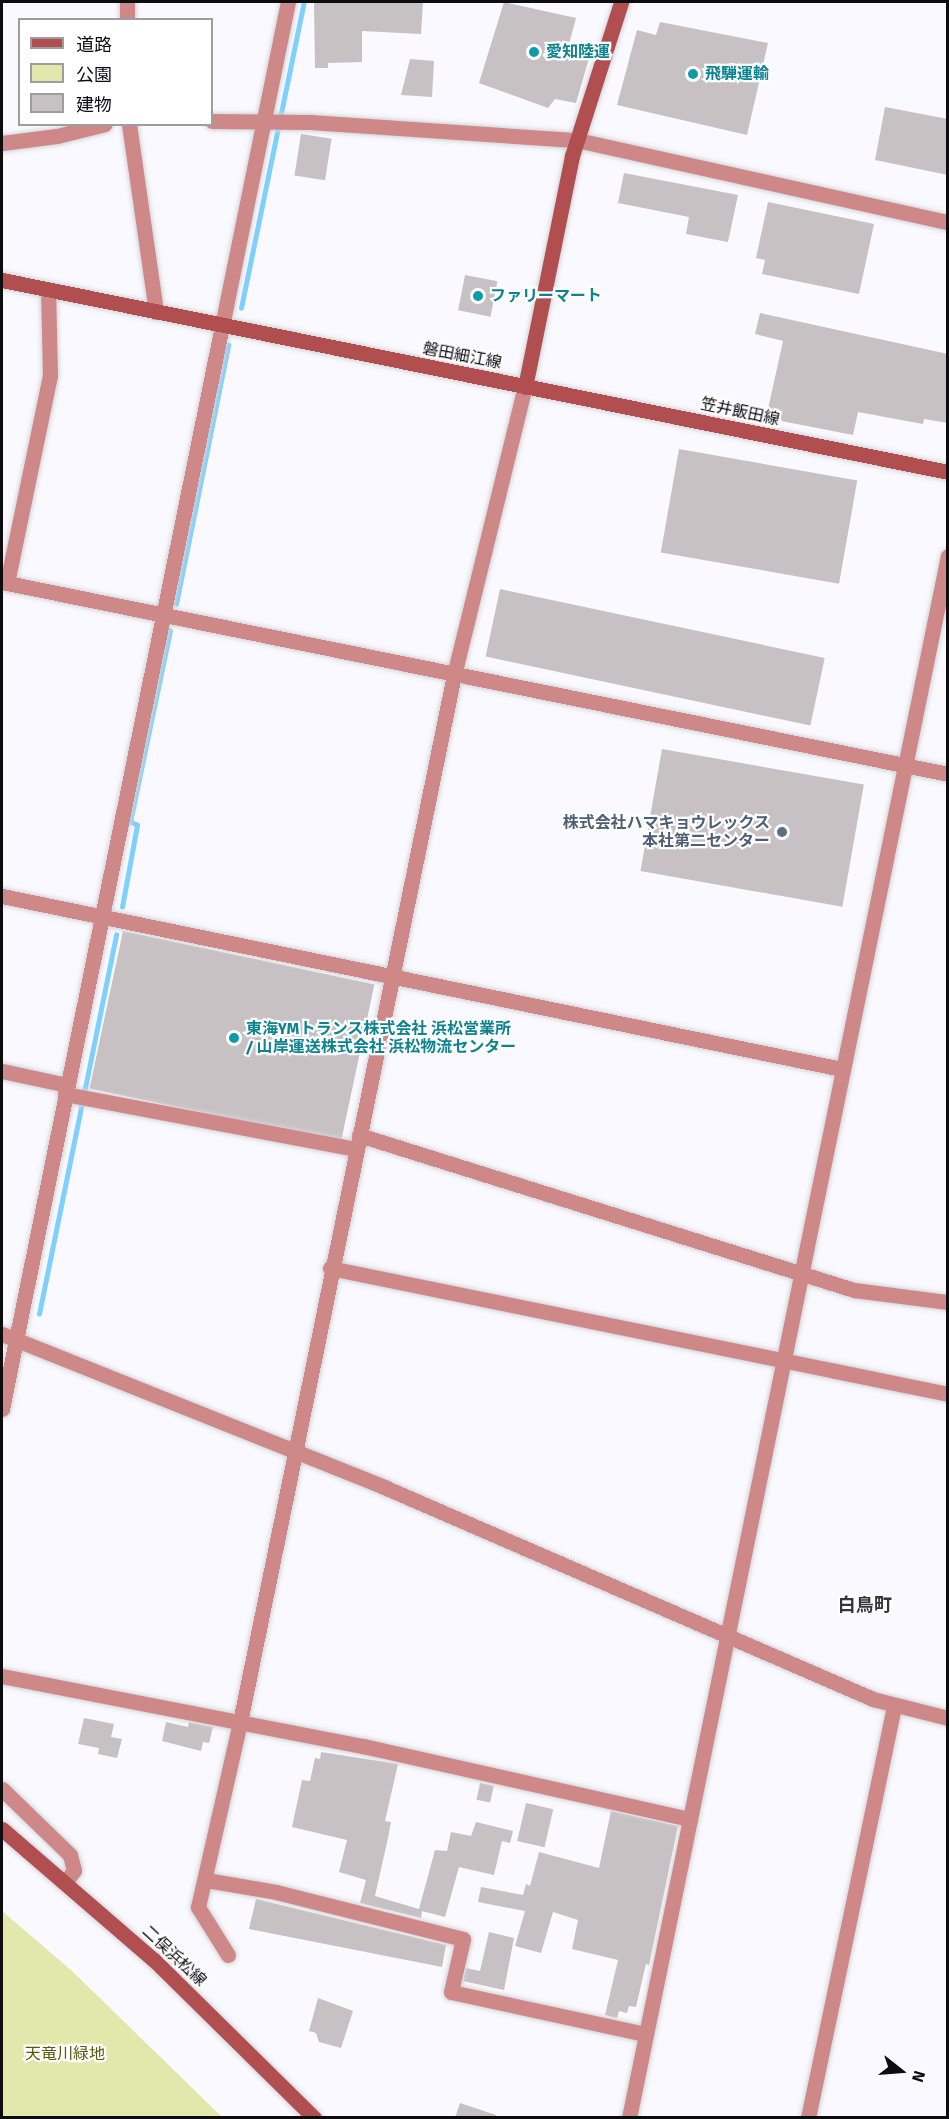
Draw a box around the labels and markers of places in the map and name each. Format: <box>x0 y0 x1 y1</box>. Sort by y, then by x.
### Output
place label: 愛知陸運 <box>546 42 610 62</box>
marker: 愛知陸運 <box>527 45 541 59</box>
place label: 飛騨運輸 <box>705 64 769 84</box>
marker: 飛騨運輸 <box>686 67 700 81</box>
place label: ファリーマート <box>490 286 602 306</box>
marker: ファリーマート <box>471 289 485 303</box>
place label: 株式会社ハマキョウレックス 本社第二センター <box>562 813 770 851</box>
marker: 株式会社ハマキョウレックス 本社第二センター <box>775 825 789 839</box>
place label: 東海YMトランス株式会社 浜松営業所 / 山岸運送株式会社 浜松物流センター <box>246 1019 516 1057</box>
marker: 東海YMトランス株式会社 浜松営業所 / 山岸運送株式会社 浜松物流センター <box>227 1031 241 1045</box>

